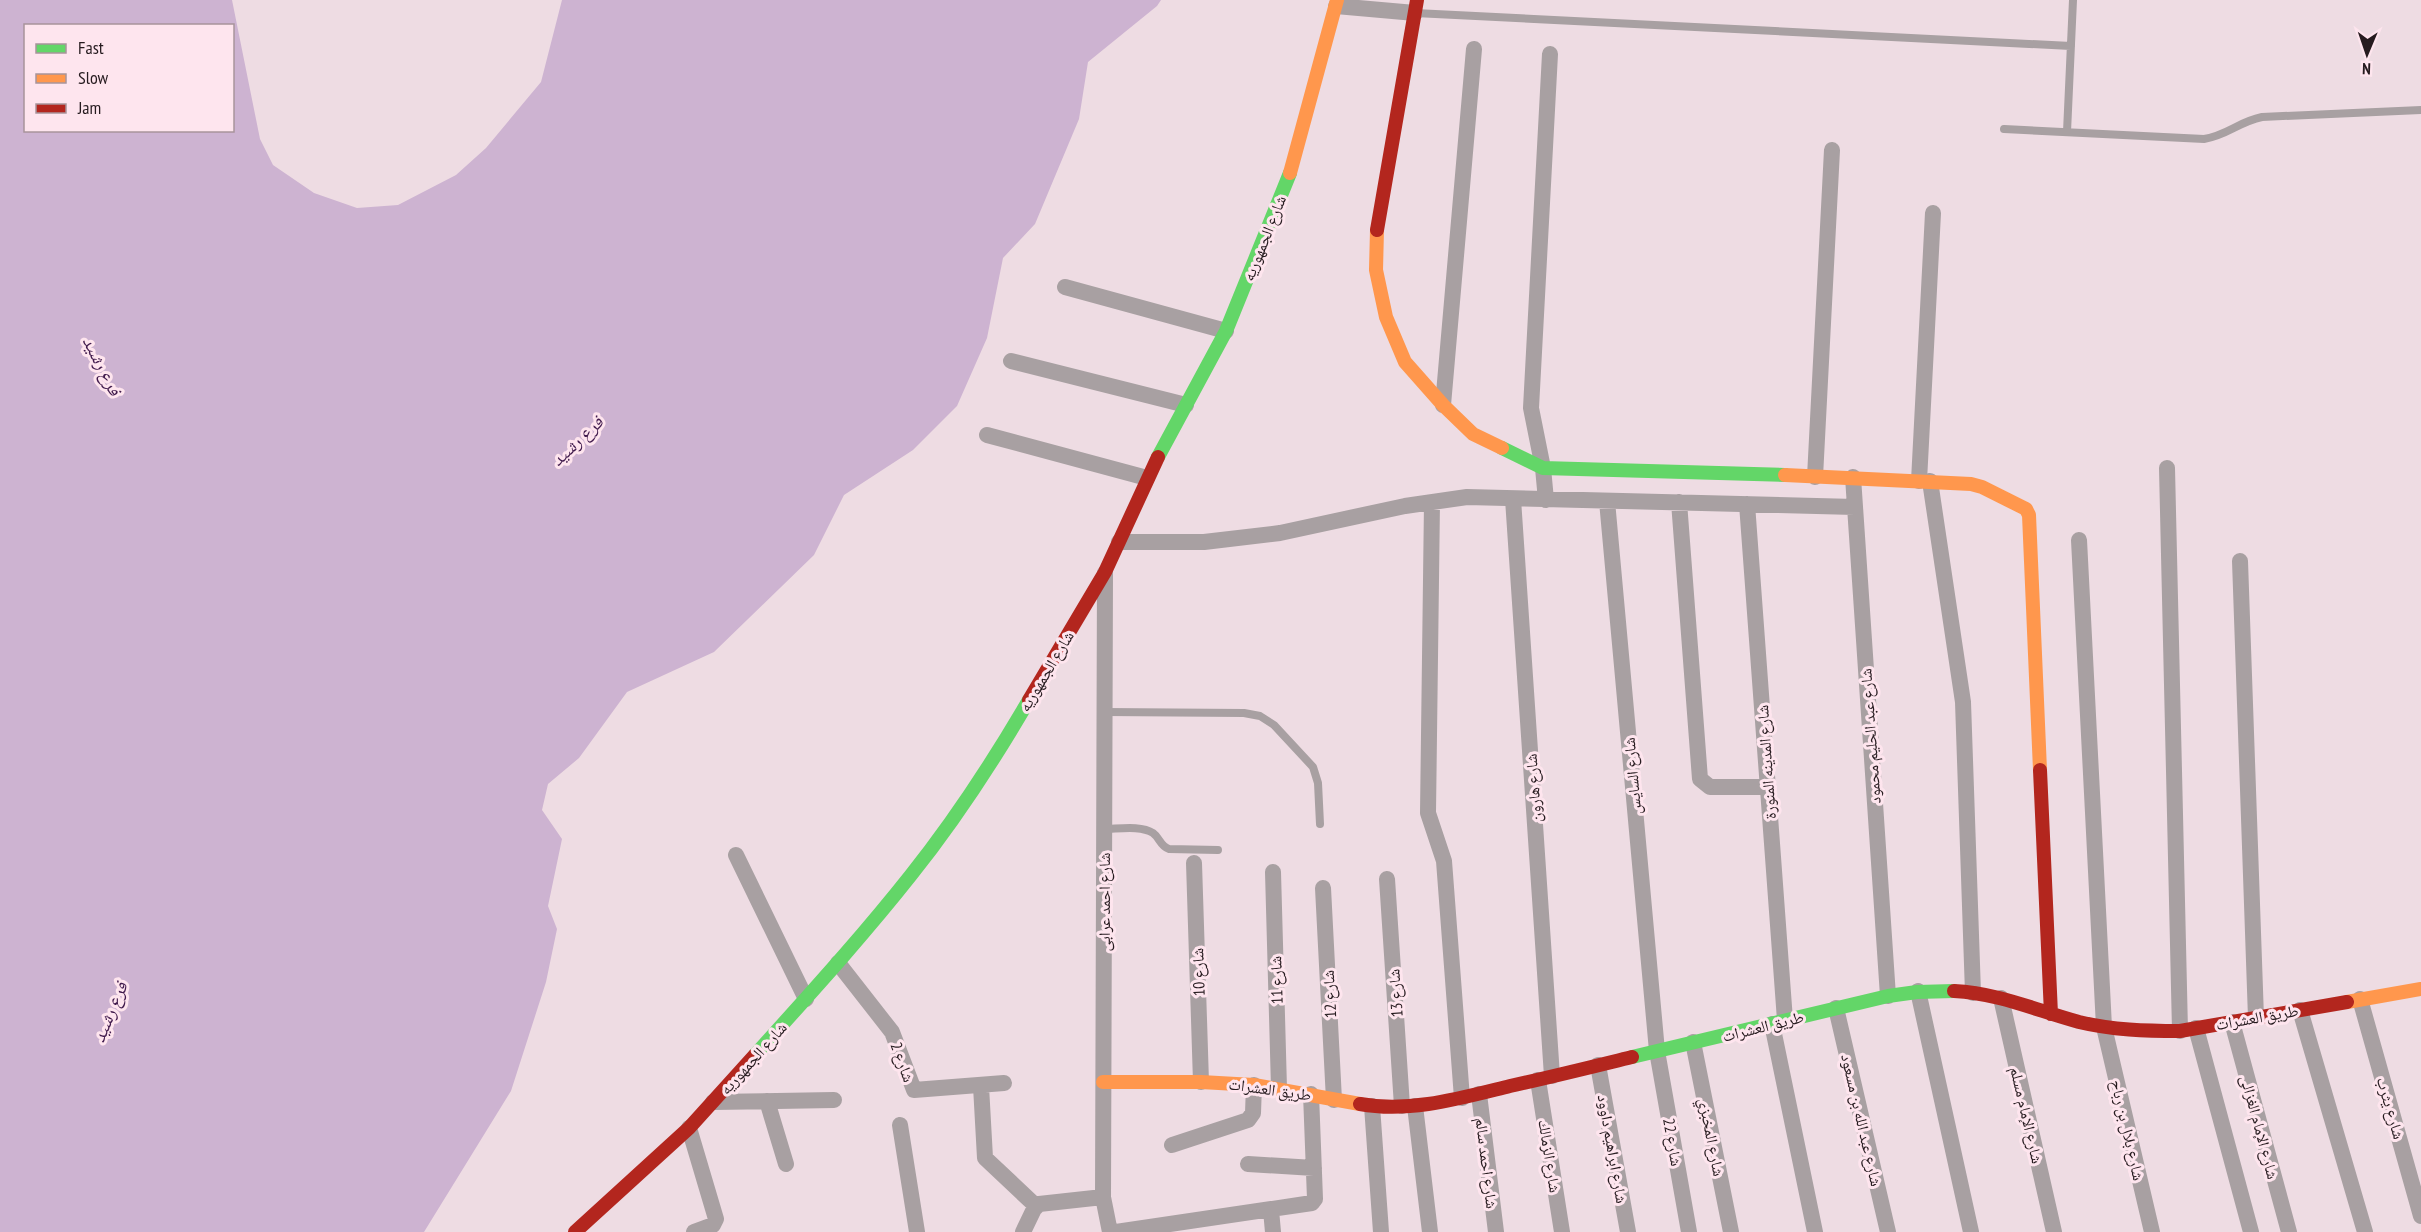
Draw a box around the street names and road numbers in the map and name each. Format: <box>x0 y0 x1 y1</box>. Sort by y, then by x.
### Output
street label: شارع الجمهوريه <box>1238 192 1291 284</box>
street label: شارع الجمهوريه <box>1014 627 1079 716</box>
street label: شارع عبد الحليم محمود <box>1855 668 1886 804</box>
street label: شارع المدينه المنورة <box>1752 704 1781 820</box>
street label: شارع السايس <box>1619 736 1646 815</box>
street label: شارع هارون <box>1521 753 1546 823</box>
street label: شارع احمد عرابى <box>1094 852 1115 952</box>
street label: شارع 10 <box>1187 948 1210 996</box>
street label: شارع 11 <box>1265 956 1288 1004</box>
street label: شارع 13 <box>1383 968 1408 1018</box>
street label: شارع 12 <box>1318 969 1341 1019</box>
street label: طريق العشرات <box>2214 1000 2300 1035</box>
street label: طريق العشرات <box>1720 1006 1806 1047</box>
street label: شارع الجمهوريه <box>715 1018 792 1099</box>
street label: شارع 2 <box>886 1039 919 1085</box>
street label: شارع عبد الله بن مسعود <box>1836 1052 1887 1188</box>
street label: شارع الإمام مسلم <box>2005 1065 2048 1166</box>
street label: طريق العشرات <box>1227 1073 1313 1106</box>
street label: شارع الإمام الغزالى <box>2236 1073 2284 1182</box>
street label: شارع يثرب <box>2372 1075 2409 1142</box>
street label: شارع بلال بن رباح <box>2106 1078 2149 1183</box>
street label: شارع ابراهيم داوود <box>1593 1093 1632 1205</box>
street label: شارع المخبزي <box>1692 1096 1729 1178</box>
street label: شارع احمد سالم <box>1470 1116 1503 1210</box>
street label: شارع 22 <box>1658 1117 1687 1168</box>
street label: شارع الزمالك <box>1533 1118 1566 1194</box>

